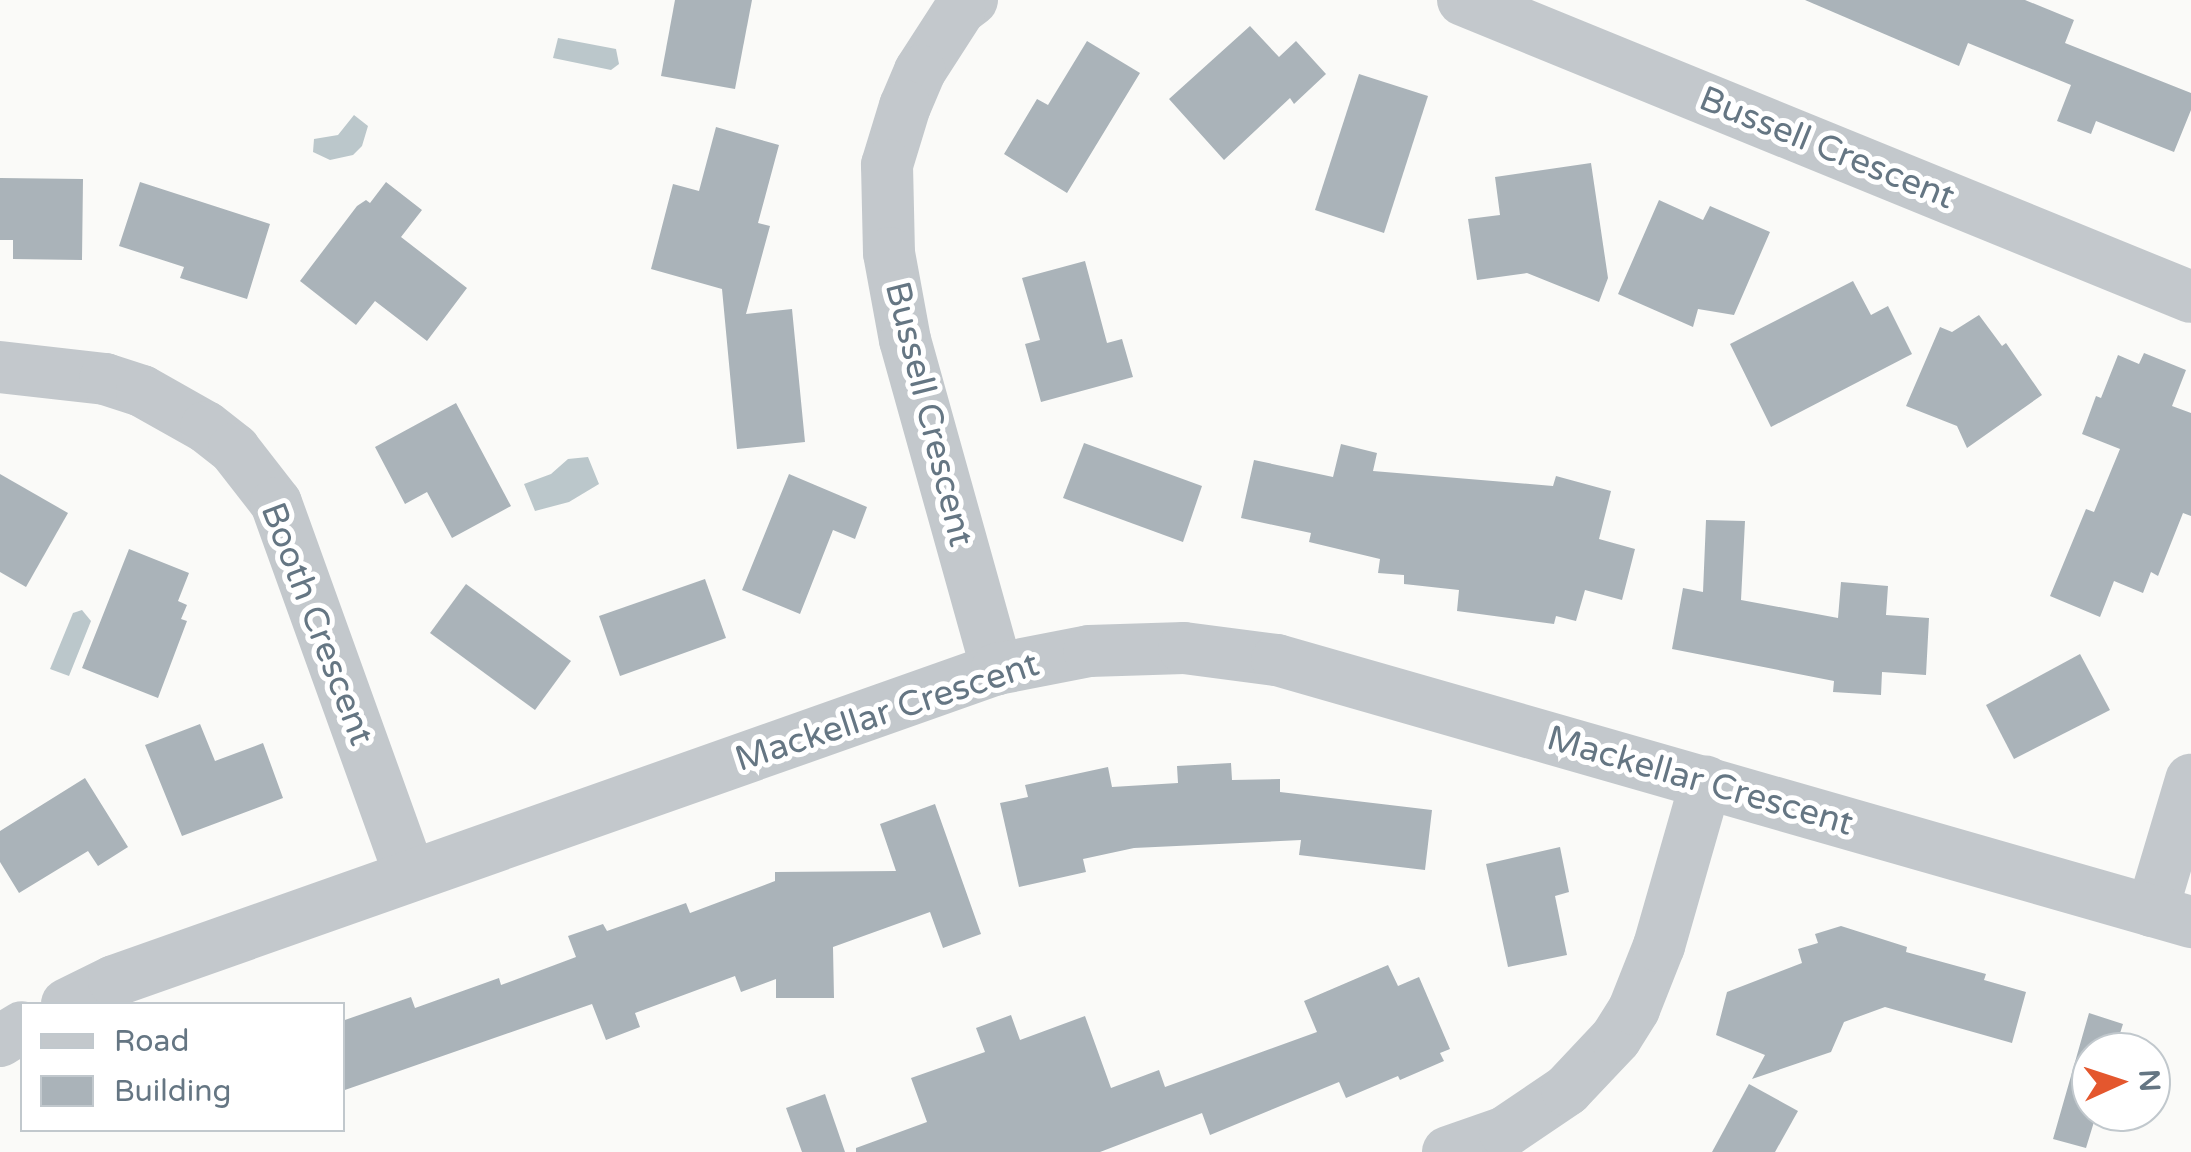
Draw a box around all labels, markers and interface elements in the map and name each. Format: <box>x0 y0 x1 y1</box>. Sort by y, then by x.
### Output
street label: Bussell Crescent <box>1693 78 1961 218</box>
street label: Bussell Crescent <box>876 277 982 551</box>
street label: Booth Crescent <box>251 497 383 751</box>
street label: Mackellar Crescent <box>730 643 1044 781</box>
street label: Mackellar Crescent <box>1542 717 1858 845</box>
legend <box>20 1002 345 1132</box>
text: Road <box>114 1023 189 1060</box>
north arrow <box>2071 1032 2171 1132</box>
text: N <box>2131 1068 2167 1093</box>
text: Building <box>114 1073 231 1110</box>

